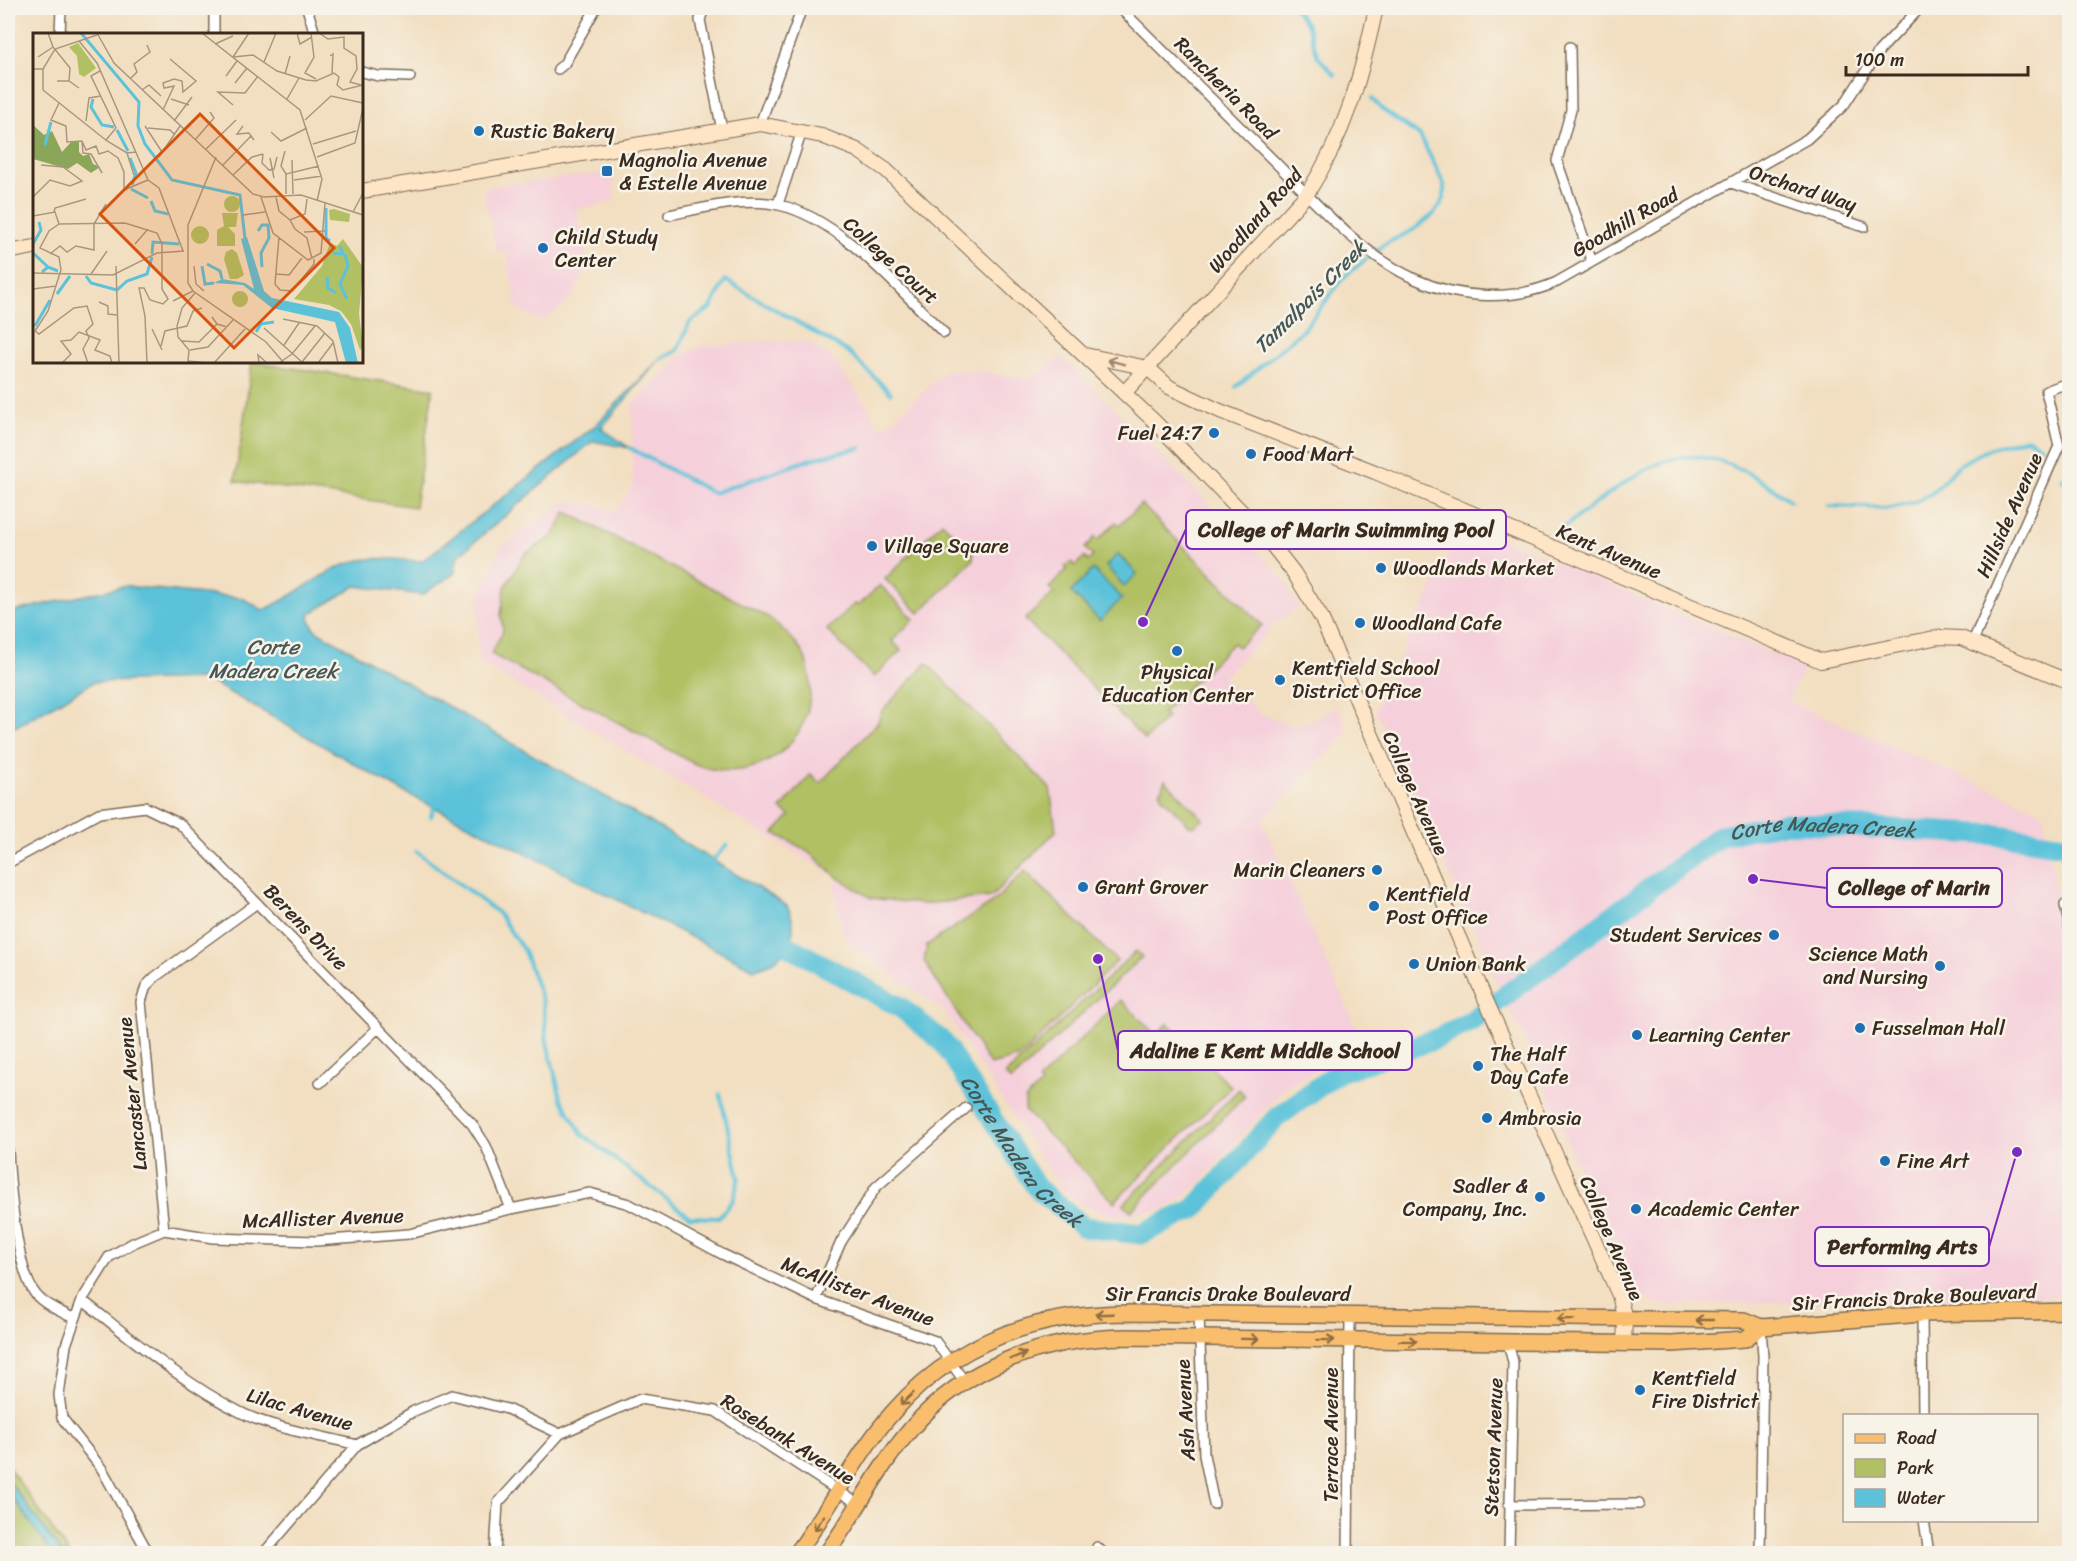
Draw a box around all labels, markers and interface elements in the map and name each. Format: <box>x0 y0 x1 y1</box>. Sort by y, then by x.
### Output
street label: Rancheria Road <box>1165 28 1287 150</box>
inset map <box>33 33 363 363</box>
scale bar <box>1846 39 2028 77</box>
text: 100 m <box>1855 44 1904 76</box>
place label: Rustic Bakery <box>491 114 615 149</box>
marker: Rustic Bakery <box>472 124 486 138</box>
place label: Magnolia Avenue & Estelle Avenue <box>619 143 767 201</box>
street label: Orchard Way <box>1745 155 1862 223</box>
street label: Woodland Road <box>1199 158 1313 281</box>
marker: Magnolia Avenue & Estelle Avenue <box>600 164 614 178</box>
street label: Goodhill Road <box>1565 177 1687 267</box>
street label: College Court <box>835 207 947 314</box>
place label: Child Study Center <box>555 220 658 278</box>
water label: Tamalpais Creek <box>1244 229 1378 363</box>
marker: Child Study Center <box>536 241 550 255</box>
one-way arrow <box>1106 355 1125 367</box>
place label: Fuel 24:7 <box>1118 416 1204 451</box>
marker: Fuel 24:7 <box>1207 426 1221 440</box>
place label: Food Mart <box>1263 437 1354 472</box>
marker: Food Mart <box>1244 447 1258 461</box>
street label: Hillside Avenue <box>1966 447 2053 584</box>
callout: College of Marin Swimming Pool <box>1186 510 1506 549</box>
text: College of Marin Swimming Pool <box>1197 511 1495 549</box>
street label: Kent Avenue <box>1551 514 1667 589</box>
place label: Village Square <box>884 529 1009 564</box>
marker: Village Square <box>865 539 879 553</box>
place label: Woodlands Market <box>1393 551 1555 586</box>
marker: Woodlands Market <box>1374 561 1388 575</box>
place label: Woodland Cafe <box>1372 606 1502 641</box>
marker: Woodland Cafe <box>1353 616 1367 630</box>
water label: Corte Madera Creek <box>209 628 340 690</box>
marker: Physical Education Center <box>1170 644 1184 658</box>
place label: Kentfield School District Office <box>1292 651 1441 709</box>
place label: Physical Education Center <box>1101 655 1255 713</box>
marker: Kentfield School District Office <box>1273 673 1287 687</box>
street label: College Avenue <box>1372 725 1459 861</box>
water label: Corte Madera Creek <box>1727 804 1919 852</box>
place label: Marin Cleaners <box>1234 853 1366 888</box>
marker: Marin Cleaners <box>1370 863 1384 877</box>
callout: College of Marin <box>1827 868 2002 907</box>
text: College of Marin <box>1837 869 1990 907</box>
place label: Grant Grover <box>1095 870 1208 905</box>
street label: Berens Drive <box>255 875 357 979</box>
place label: Kentfield Post Office <box>1386 877 1488 935</box>
marker: Grant Grover <box>1076 880 1090 894</box>
marker: Kentfield Post Office <box>1367 899 1381 913</box>
place label: Student Services <box>1610 918 1763 953</box>
marker: Student Services <box>1767 928 1781 942</box>
place label: Science Math and Nursing <box>1808 937 1928 995</box>
place label: Union Bank <box>1426 947 1526 982</box>
marker: Union Bank <box>1407 957 1421 971</box>
marker: Science Math and Nursing <box>1933 959 1947 973</box>
place label: Fusselman Hall <box>1872 1011 2006 1046</box>
street label: Lancaster Avenue <box>107 1015 158 1172</box>
place label: Learning Center <box>1649 1018 1791 1053</box>
marker: Fusselman Hall <box>1853 1021 1867 1035</box>
marker: Learning Center <box>1630 1028 1644 1042</box>
callout: Adaline E Kent Middle School <box>1118 1031 1412 1070</box>
text: Adaline E Kent Middle School <box>1129 1032 1401 1070</box>
place label: The Half Day Cafe <box>1490 1037 1569 1095</box>
marker: The Half Day Cafe <box>1471 1059 1485 1073</box>
water label: Corte Madera Creek <box>950 1067 1093 1239</box>
place label: Ambrosia <box>1498 1101 1581 1136</box>
marker: Ambrosia <box>1480 1111 1494 1125</box>
place label: Fine Art <box>1897 1144 1970 1179</box>
marker: Fine Art <box>1878 1154 1892 1168</box>
place label: Sadler & Company, Inc. <box>1403 1169 1528 1227</box>
street label: College Avenue <box>1569 1170 1654 1307</box>
marker: Sadler & Company, Inc. <box>1533 1190 1547 1204</box>
place label: Academic Center <box>1647 1192 1800 1227</box>
street label: McAllister Avenue <box>242 1198 404 1239</box>
marker: Academic Center <box>1629 1202 1643 1216</box>
callout: Performing Arts <box>1815 1227 1989 1266</box>
text: Performing Arts <box>1827 1228 1977 1266</box>
street label: McAllister Avenue <box>776 1246 940 1337</box>
street label: Sir Francis Drake Boulevard <box>1791 1274 2039 1321</box>
street label: Sir Francis Drake Boulevard <box>1105 1277 1352 1312</box>
one-way arrow <box>1094 1308 1114 1319</box>
one-way arrow <box>1557 1313 1577 1325</box>
one-way arrow <box>1694 1314 1714 1326</box>
one-way arrow <box>1240 1333 1260 1345</box>
one-way arrow <box>1315 1334 1335 1346</box>
one-way arrow <box>1397 1335 1417 1347</box>
one-way arrow <box>1008 1350 1026 1361</box>
street label: Ash Avenue <box>1165 1358 1206 1463</box>
place label: Kentfield Fire District <box>1652 1361 1760 1419</box>
street label: Terrace Avenue <box>1314 1367 1349 1502</box>
street label: Stetson Avenue <box>1474 1377 1513 1517</box>
street label: Lilac Avenue <box>242 1378 357 1441</box>
marker: Kentfield Fire District <box>1633 1383 1647 1397</box>
street label: Rosebank Avenue <box>714 1384 862 1495</box>
one-way arrow <box>899 1391 914 1406</box>
legend <box>1843 1414 2038 1522</box>
text: Road <box>1897 1422 1937 1454</box>
text: Park <box>1897 1452 1934 1484</box>
text: Water <box>1897 1482 1946 1514</box>
one-way arrow <box>812 1514 824 1531</box>

